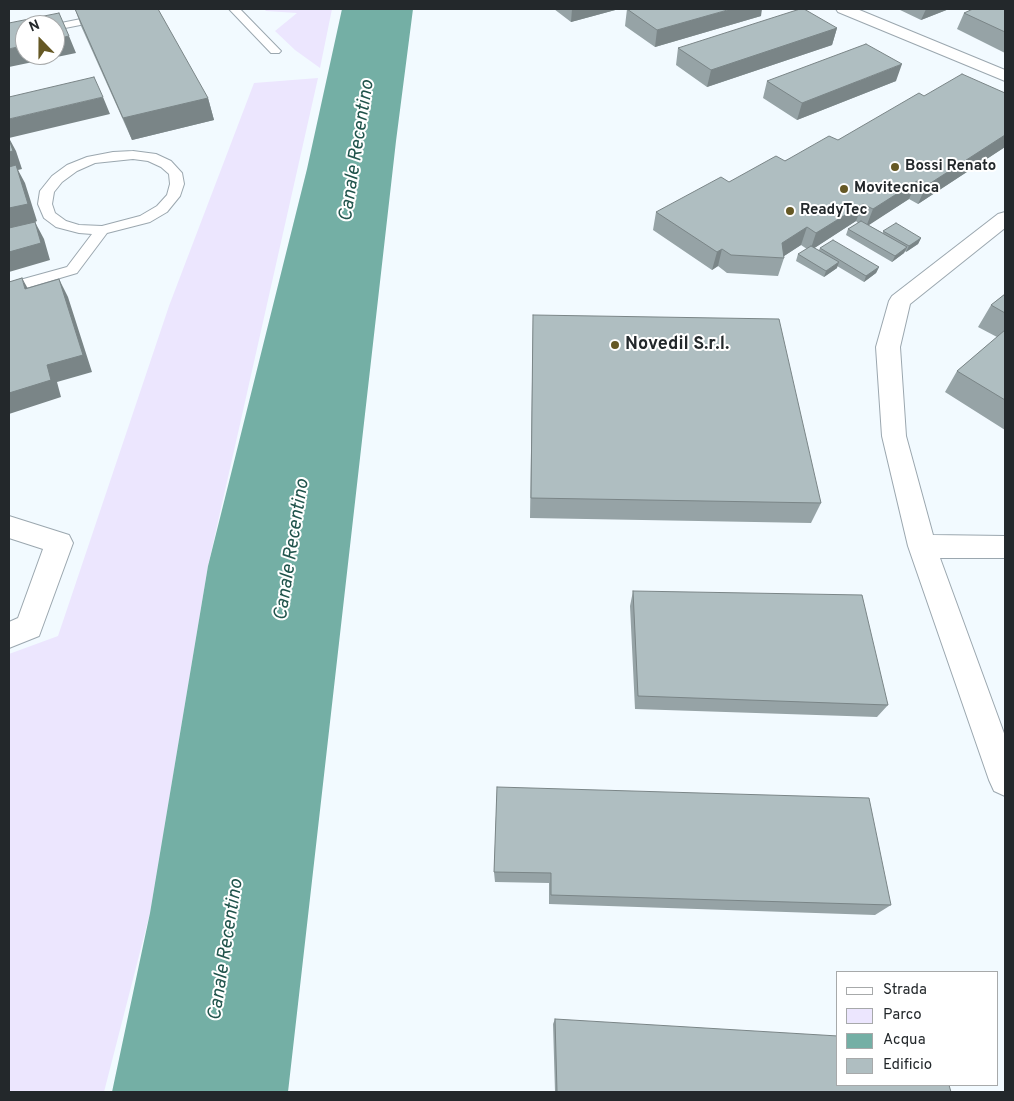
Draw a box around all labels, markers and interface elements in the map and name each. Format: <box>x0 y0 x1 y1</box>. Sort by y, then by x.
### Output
north arrow <box>15 15 65 65</box>
text: N <box>27 17 42 36</box>
water label: Canale Recentino <box>336 79 380 223</box>
place label: Bossi Renato <box>905 158 996 176</box>
marker: Bossi Renato <box>889 161 901 173</box>
place label: Movitecnica <box>854 180 939 198</box>
marker: Movitecnica <box>838 183 850 195</box>
place label: ReadyTec <box>800 202 868 220</box>
marker: ReadyTec <box>784 205 796 217</box>
place label: Novedil S.r.l. <box>625 334 729 356</box>
marker: Novedil S.r.l. <box>609 339 621 351</box>
water label: Canale Recentino <box>271 478 315 622</box>
water label: Canale Recentino <box>205 878 249 1022</box>
legend <box>836 971 999 1086</box>
text: Strada <box>883 981 927 1000</box>
text: Parco <box>883 1006 922 1025</box>
text: Acqua <box>883 1031 926 1050</box>
text: Edificio <box>883 1056 932 1075</box>

